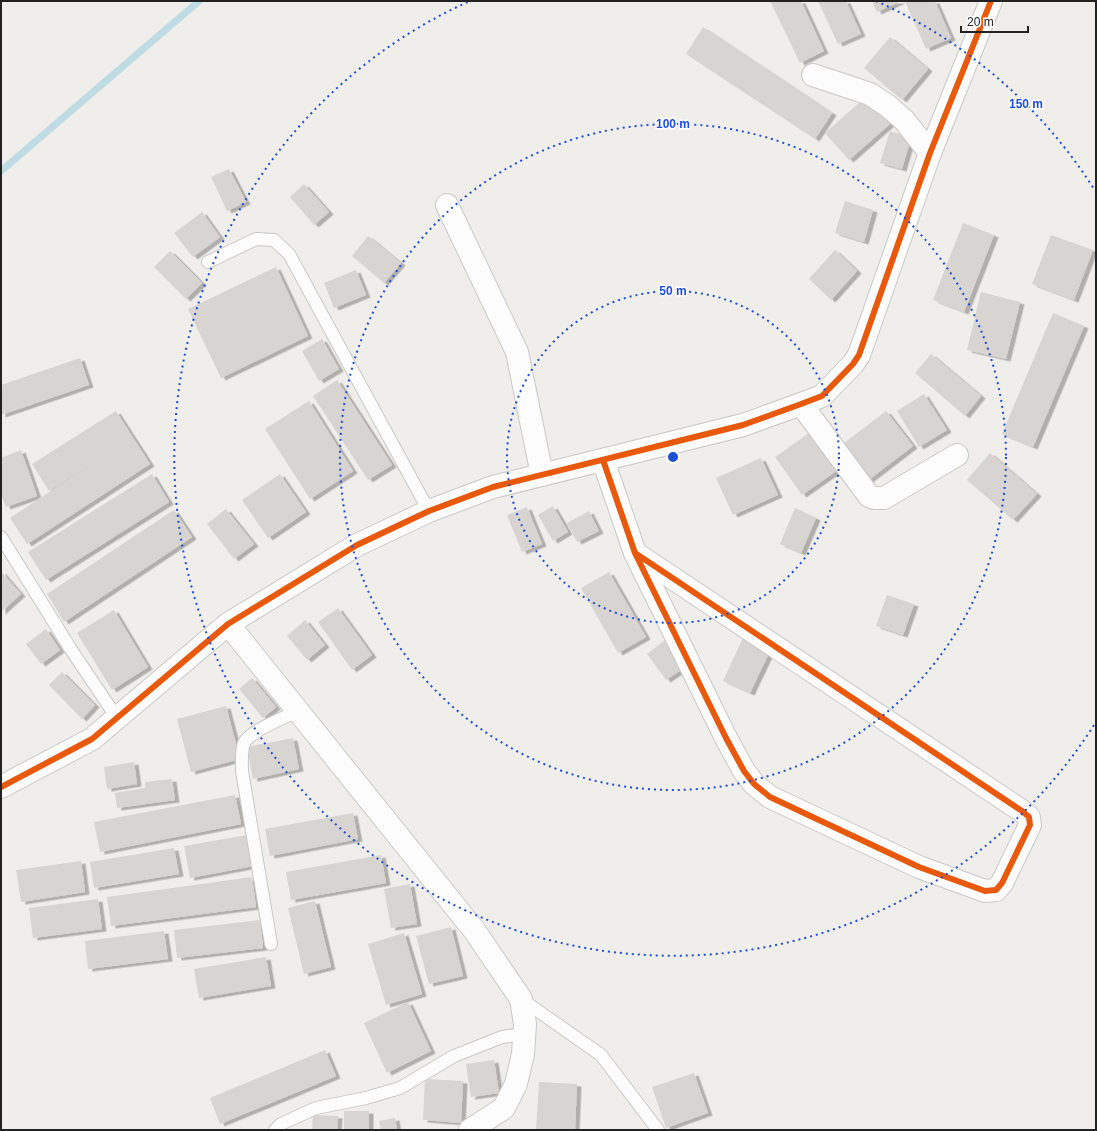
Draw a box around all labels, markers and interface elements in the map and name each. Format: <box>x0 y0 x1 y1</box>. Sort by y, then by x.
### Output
scale bar <box>961 8 1028 34</box>
text: 20 m <box>967 15 994 29</box>
text: 150 m <box>1009 97 1043 111</box>
text: 100 m <box>656 117 690 131</box>
text: 50 m <box>659 284 687 298</box>
centre of rings <box>666 450 680 464</box>

